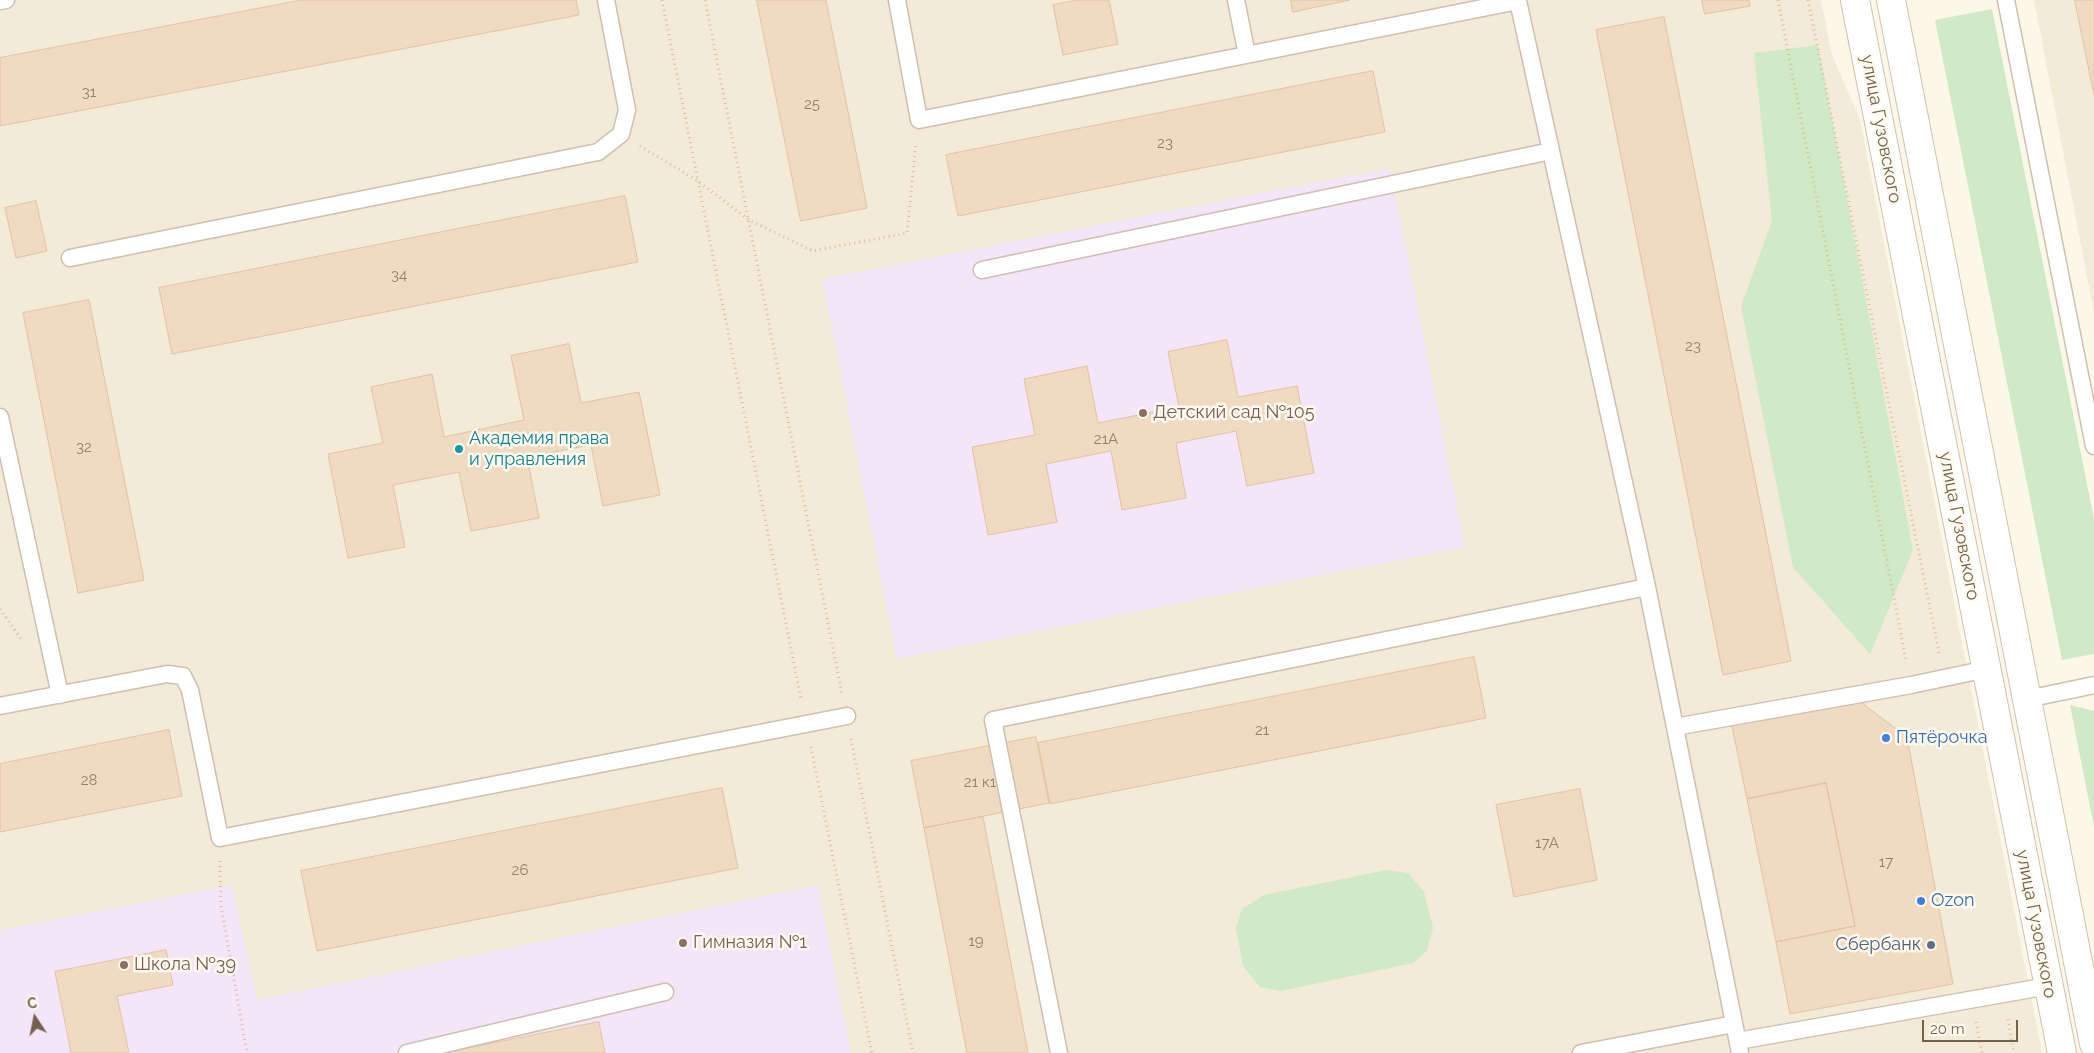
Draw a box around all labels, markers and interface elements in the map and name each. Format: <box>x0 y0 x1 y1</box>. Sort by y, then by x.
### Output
street label: улица Гузовского <box>1856 53 1906 205</box>
house number: 31 <box>82 83 96 101</box>
house number: 25 <box>804 95 820 113</box>
house number: 23 <box>1157 134 1173 152</box>
house number: 34 <box>391 266 407 284</box>
house number: 23 <box>1685 337 1701 355</box>
place label: Детский сад №105 <box>1153 402 1315 424</box>
marker: Детский сад №105 <box>1137 407 1149 419</box>
place label: Академия права и управления <box>469 428 609 470</box>
house number: 21А <box>1094 430 1118 448</box>
house number: 32 <box>76 438 92 456</box>
marker: Академия права и управления <box>453 443 465 455</box>
street label: улица Гузовского <box>1934 450 1984 602</box>
house number: 21 <box>1255 721 1269 739</box>
place label: Пятёрочка <box>1896 727 1988 749</box>
marker: Пятёрочка <box>1880 732 1892 744</box>
house number: 28 <box>81 771 97 789</box>
house number: 21 к1 <box>964 773 996 791</box>
house number: 17А <box>1535 834 1559 852</box>
street label: улица Гузовского <box>2011 848 2061 1000</box>
house number: 17 <box>1879 853 1893 871</box>
house number: 26 <box>512 861 528 879</box>
place label: Ozon <box>1931 890 1974 912</box>
marker: Ozon <box>1915 895 1927 907</box>
place label: Гимназия №1 <box>693 932 807 954</box>
house number: 19 <box>968 932 984 950</box>
place label: Сбербанк <box>1835 934 1921 956</box>
marker: Гимназия №1 <box>677 937 689 949</box>
marker: Сбербанк <box>1925 939 1937 951</box>
place label: Школа №39 <box>134 954 236 976</box>
marker: Школа №39 <box>118 959 130 971</box>
north arrow <box>10 993 60 1043</box>
text: С <box>26 995 38 1012</box>
scale bar <box>1924 1010 2020 1042</box>
text: 20 m <box>1930 1020 1965 1038</box>

